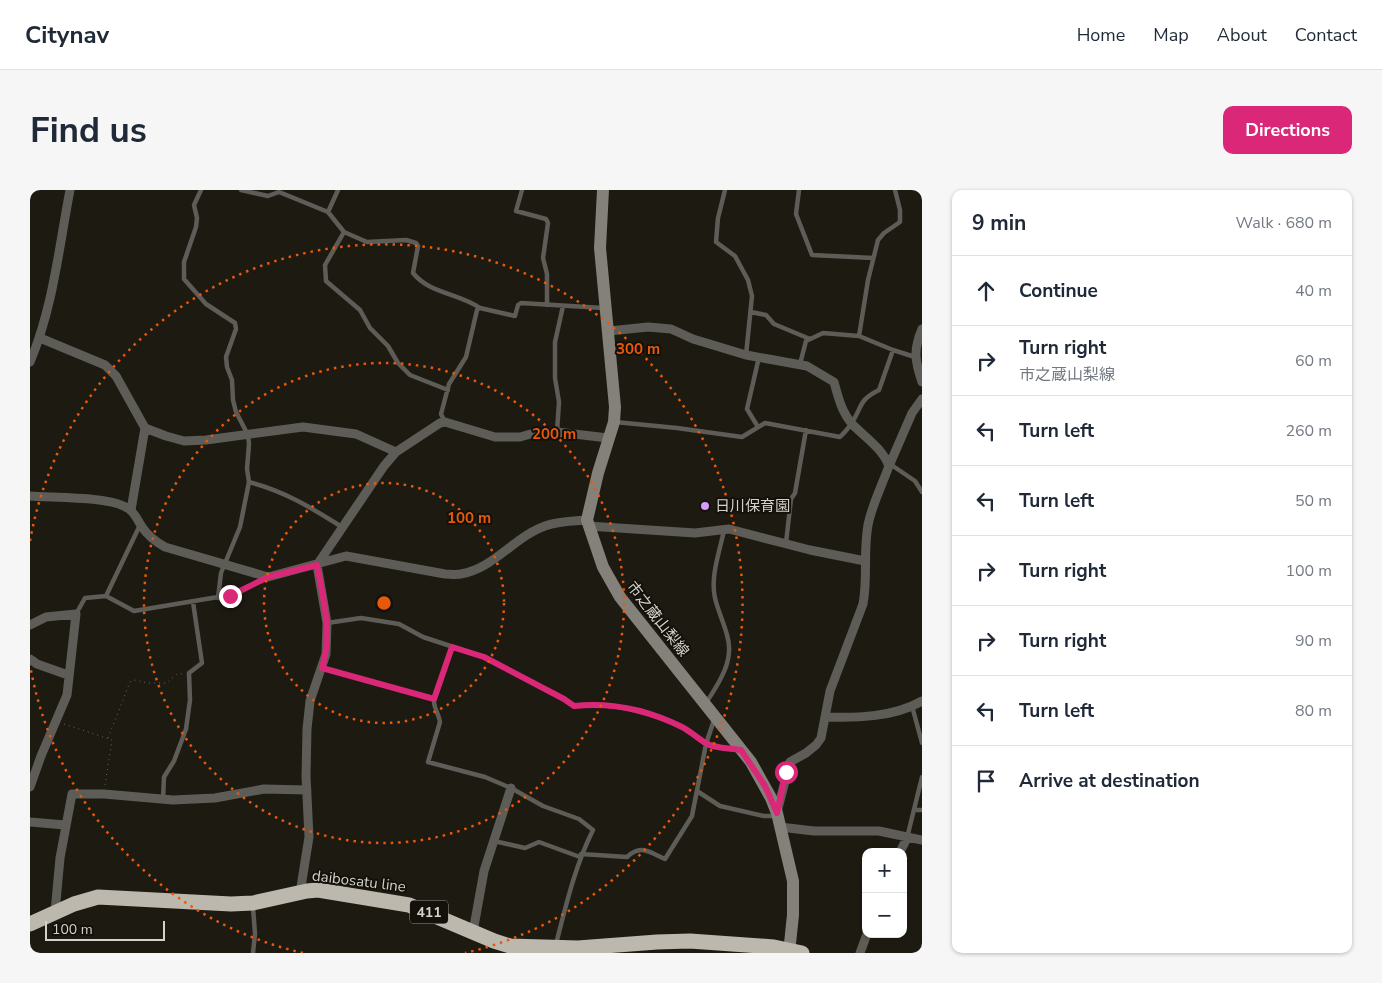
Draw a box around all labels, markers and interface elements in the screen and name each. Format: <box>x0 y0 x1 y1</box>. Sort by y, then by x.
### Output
text: Citynav <box>25 19 109 51</box>
text: Home <box>1077 23 1125 47</box>
text: Map <box>1153 23 1189 47</box>
text: About <box>1217 23 1267 47</box>
text: Contact <box>1295 23 1357 47</box>
button: Directions <box>1223 106 1352 154</box>
text: Find us <box>30 107 147 154</box>
text: 9 min <box>972 209 1026 237</box>
text: Walk · 680 m <box>1236 212 1332 234</box>
icon: ahead <box>972 277 1000 305</box>
text: Continue <box>1019 278 1098 304</box>
text: 40 m <box>1295 280 1332 302</box>
text: Turn right <box>1019 335 1106 361</box>
text: 300 m <box>616 339 660 359</box>
icon: right <box>972 347 1000 375</box>
text: 60 m <box>1295 350 1332 372</box>
text: 市之蔵山梨線 <box>1019 364 1115 386</box>
icon: left <box>972 417 1000 445</box>
text: Turn left <box>1019 418 1094 444</box>
text: 260 m <box>1285 420 1332 442</box>
text: 200 m <box>532 424 576 444</box>
icon: left <box>972 487 1000 515</box>
text: Turn left <box>1019 488 1094 514</box>
text: 50 m <box>1295 490 1332 512</box>
place label: 日川保育園 <box>715 496 790 516</box>
marker: 日川保育園 <box>699 500 711 512</box>
text: 100 m <box>447 508 491 528</box>
icon: right <box>972 557 1000 585</box>
text: Turn right <box>1019 558 1106 584</box>
text: 100 m <box>1285 560 1332 582</box>
street label: 市之蔵山梨線 <box>622 577 694 661</box>
route end <box>219 585 242 608</box>
centre of rings <box>375 594 393 612</box>
icon: right <box>972 627 1000 655</box>
text: Turn right <box>1019 628 1106 654</box>
text: 90 m <box>1295 630 1332 652</box>
icon: left <box>972 697 1000 725</box>
text: Turn left <box>1019 698 1094 724</box>
text: 80 m <box>1295 700 1332 722</box>
route start <box>775 761 798 784</box>
icon: arrive <box>972 767 1000 795</box>
text: Arrive at destination <box>1019 768 1200 794</box>
map controls <box>862 848 907 938</box>
button: + <box>862 848 907 893</box>
street label: daibosatu line <box>311 865 407 897</box>
button: − <box>862 893 907 938</box>
road number: 411 <box>410 900 448 924</box>
scale bar <box>45 918 165 941</box>
text: 100 m <box>52 920 93 939</box>

